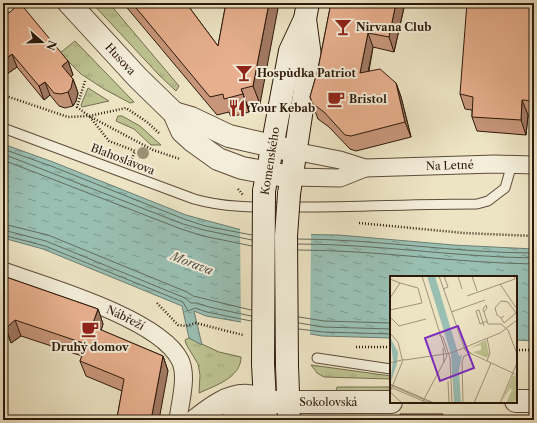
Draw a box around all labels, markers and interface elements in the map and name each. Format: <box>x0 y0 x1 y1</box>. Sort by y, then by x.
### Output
bar icon: Nirvana Club <box>333 17 353 37</box>
place label: Nirvana Club <box>356 20 431 34</box>
north arrow <box>22 22 62 62</box>
text: N <box>43 39 60 53</box>
street label: Husova <box>102 40 139 78</box>
bar icon: Hospůdka Patriot <box>234 63 254 83</box>
place label: Hospůdka Patriot <box>257 66 356 80</box>
cafe icon: Bristol <box>326 89 346 109</box>
place label: Bristol <box>349 92 387 106</box>
restaurant icon: Your Kebab <box>227 98 247 118</box>
place label: Your Kebab <box>249 101 315 115</box>
street label: Komenského <box>258 126 282 196</box>
street label: Blahoslavova <box>89 140 157 178</box>
street label: Na Letné <box>426 158 474 173</box>
water label: Morava <box>167 247 215 278</box>
inset map <box>390 276 517 403</box>
street label: Nábřeží <box>104 302 148 333</box>
cafe icon: Druhý domov <box>80 319 100 339</box>
place label: Druhý domov <box>51 340 129 354</box>
street label: Sokolovská <box>299 395 358 409</box>

